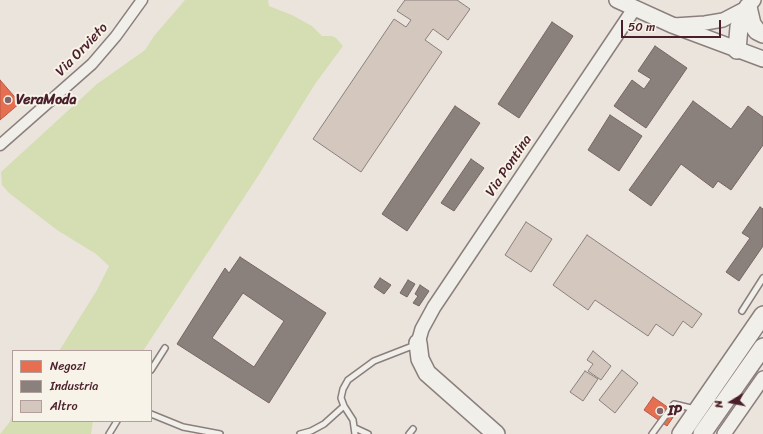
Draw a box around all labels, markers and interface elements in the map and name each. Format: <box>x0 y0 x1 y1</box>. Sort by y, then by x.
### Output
scale bar <box>623 12 723 38</box>
text: 50 m <box>628 16 655 38</box>
street label: Via Orvieto <box>52 20 112 80</box>
place label: VeraModa <box>16 92 76 108</box>
marker: VeraModa <box>3 95 13 105</box>
street label: Via Pontina <box>482 132 536 200</box>
legend <box>12 350 152 422</box>
text: Negozi <box>50 355 86 377</box>
text: Industria <box>50 375 98 397</box>
north arrow <box>711 382 751 422</box>
text: Altro <box>50 395 78 417</box>
text: N <box>709 399 729 410</box>
place label: IP <box>668 403 682 419</box>
marker: IP <box>655 406 665 416</box>

